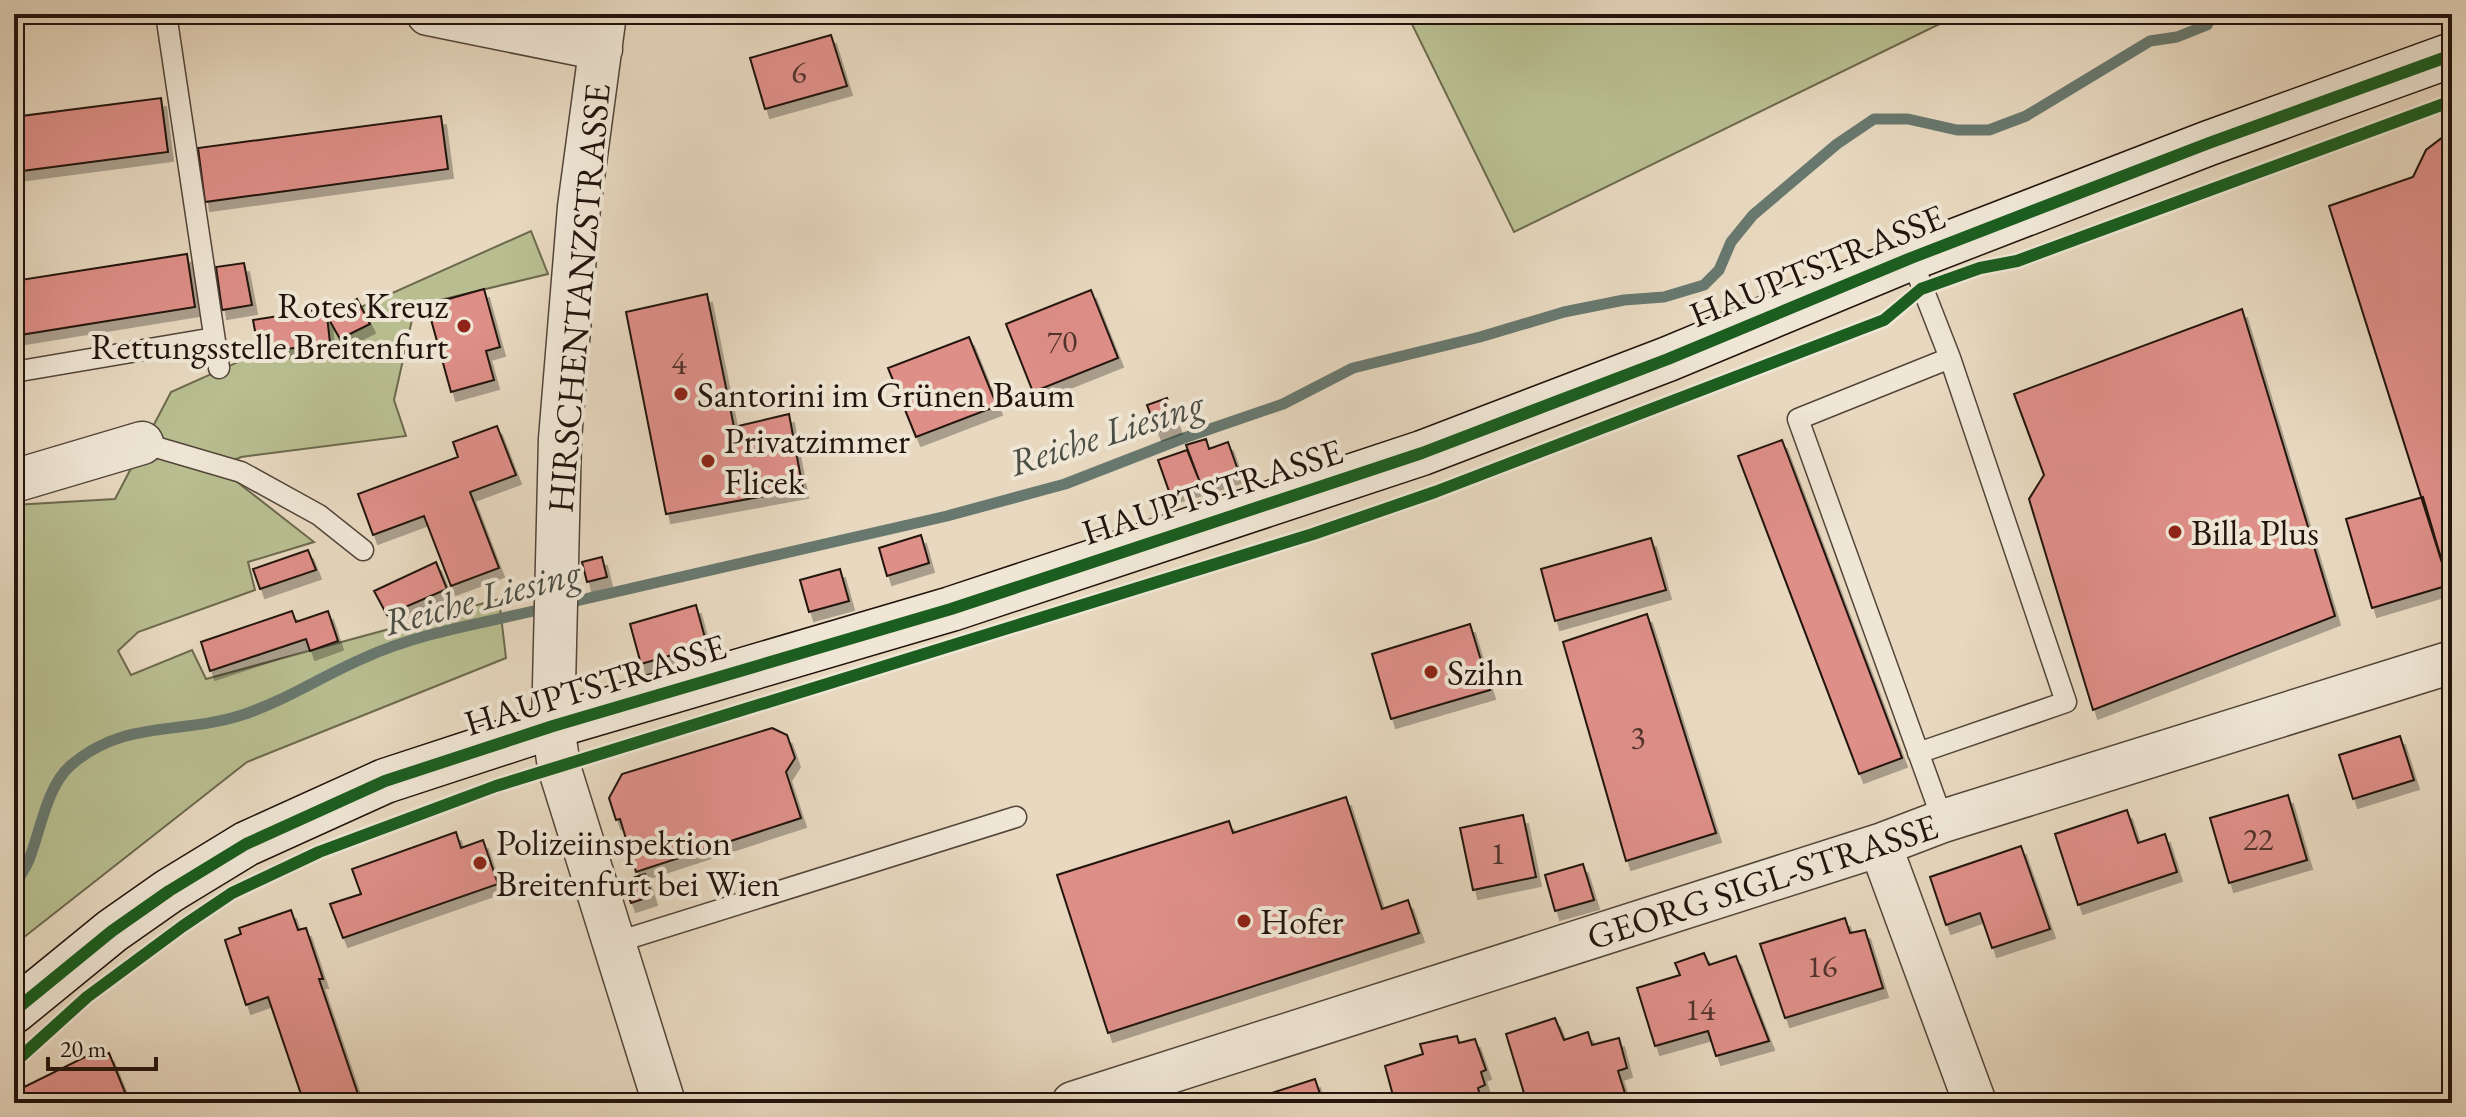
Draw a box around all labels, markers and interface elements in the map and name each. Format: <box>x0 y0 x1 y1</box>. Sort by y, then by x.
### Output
house number: 6 <box>791 51 807 93</box>
street label: HIRSCHENTANZSTRASSE <box>536 82 621 514</box>
street label: HAUPTSTRASSE <box>1683 193 1952 338</box>
place label: Rotes Kreuz Rettungsstelle Breitenfurt <box>91 282 449 370</box>
marker: Rotes Kreuz Rettungsstelle Breitenfurt <box>455 317 473 335</box>
house number: 70 <box>1047 320 1077 362</box>
house number: 4 <box>671 342 687 384</box>
place label: Santorini im Grünen Baum <box>697 371 1075 418</box>
water label: Reiche Liesing <box>1002 378 1211 487</box>
marker: Santorini im Grünen Baum <box>672 385 690 403</box>
place label: Privatzimmer Flicek <box>724 417 910 505</box>
street label: HAUPTSTRASSE <box>1076 427 1348 556</box>
marker: Privatzimmer Flicek <box>699 452 717 470</box>
place label: Billa Plus <box>2191 509 2319 556</box>
marker: Billa Plus <box>2166 523 2184 541</box>
water label: Reiche Liesing <box>378 546 587 646</box>
street label: HAUPTSTRASSE <box>459 622 732 747</box>
place label: Szihn <box>1447 649 1524 696</box>
marker: Szihn <box>1422 663 1440 681</box>
house number: 3 <box>1630 716 1646 758</box>
street label: GEORG SIGL-STRASSE <box>1581 803 1943 960</box>
house number: 22 <box>2243 818 2274 860</box>
place label: Polizeiinspektion Breitenfurt bei Wien <box>496 819 780 907</box>
house number: 1 <box>1490 832 1506 874</box>
marker: Polizeiinspektion Breitenfurt bei Wien <box>471 854 489 872</box>
place label: Hofer <box>1260 898 1344 945</box>
marker: Hofer <box>1235 912 1253 930</box>
house number: 16 <box>1807 945 1837 987</box>
house number: 14 <box>1685 988 1716 1030</box>
scale bar <box>48 1021 156 1071</box>
text: 20 m <box>60 1033 107 1064</box>

